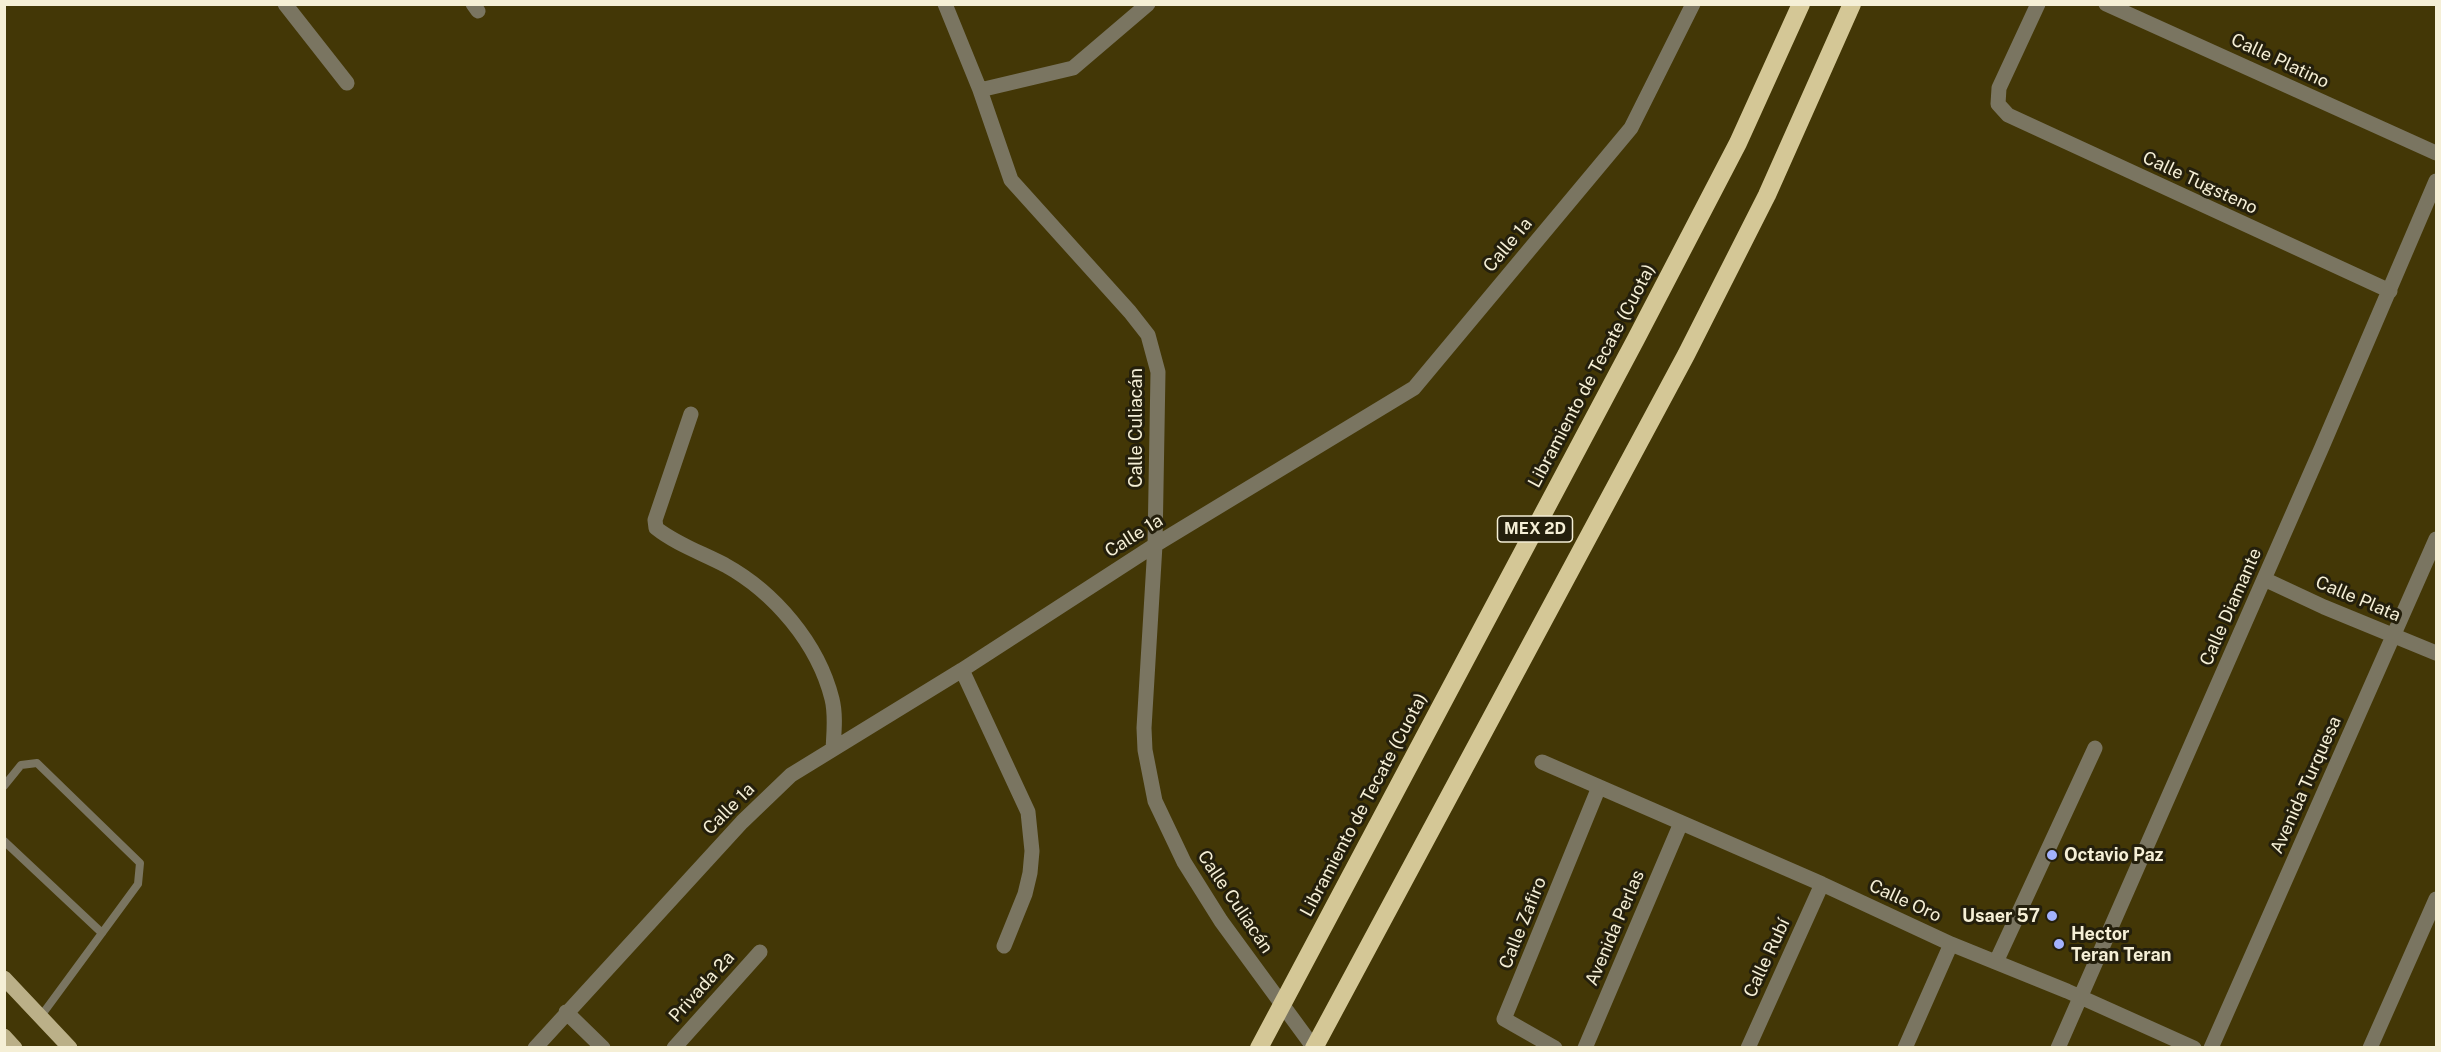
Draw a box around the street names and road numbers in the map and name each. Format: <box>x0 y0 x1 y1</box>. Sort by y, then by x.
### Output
street label: Calle Platino <box>2228 29 2332 93</box>
street label: Calle Tugsteno <box>2139 147 2261 219</box>
street label: Calle 1a <box>1479 213 1537 277</box>
street label: Libramiento de Tecate (Cuota) <box>1524 261 1660 491</box>
street label: Calle Culiacán <box>1125 368 1147 488</box>
street label: Calle 1a <box>1101 510 1167 562</box>
road number: MEX 2D <box>1498 516 1573 542</box>
street label: Calle Diamante <box>2195 545 2267 669</box>
street label: Calle Plata <box>2312 571 2404 627</box>
street label: Libramiento de Tecate (Cuota) <box>1296 690 1432 920</box>
street label: Avenida Turquesa <box>2266 713 2346 857</box>
street label: Calle 1a <box>699 779 759 839</box>
street label: Calle Culiacán <box>1193 846 1277 958</box>
street label: Avenida Perlas <box>1581 867 1649 989</box>
street label: Calle Zafiro <box>1495 874 1551 972</box>
street label: Calle Oro <box>1865 875 1945 927</box>
street label: Calle Rubí <box>1739 915 1795 1001</box>
street label: Privada 2a <box>665 947 739 1027</box>

